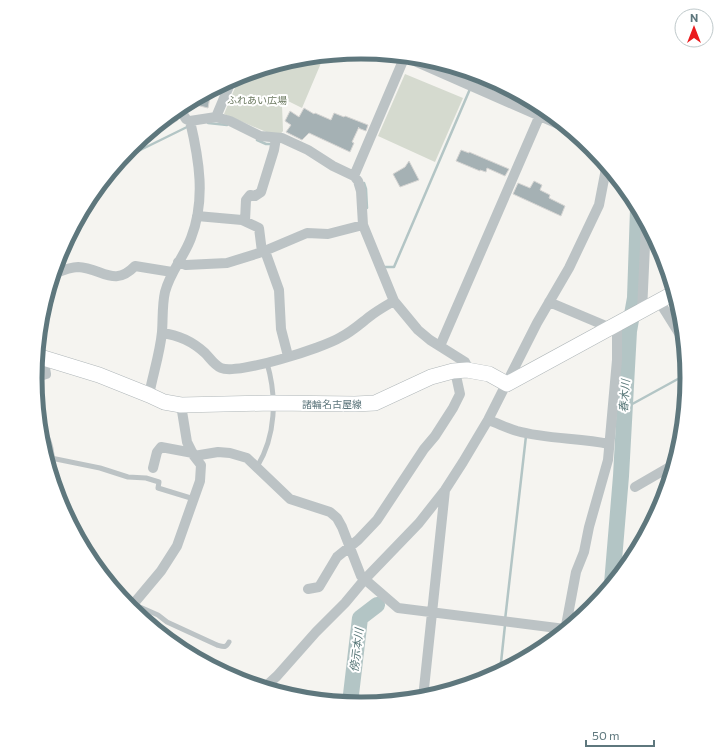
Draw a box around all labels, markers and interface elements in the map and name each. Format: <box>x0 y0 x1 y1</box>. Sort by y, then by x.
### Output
north arrow <box>674 8 714 48</box>
text: N <box>690 11 698 24</box>
park label: ふれあい広場 <box>227 94 287 106</box>
water label: 春木川 <box>616 378 632 413</box>
street label: 諸輪名古屋線 <box>302 398 362 410</box>
water label: 傍示本川 <box>347 626 365 673</box>
scale bar <box>586 722 654 748</box>
text: 50 m <box>592 728 620 742</box>

